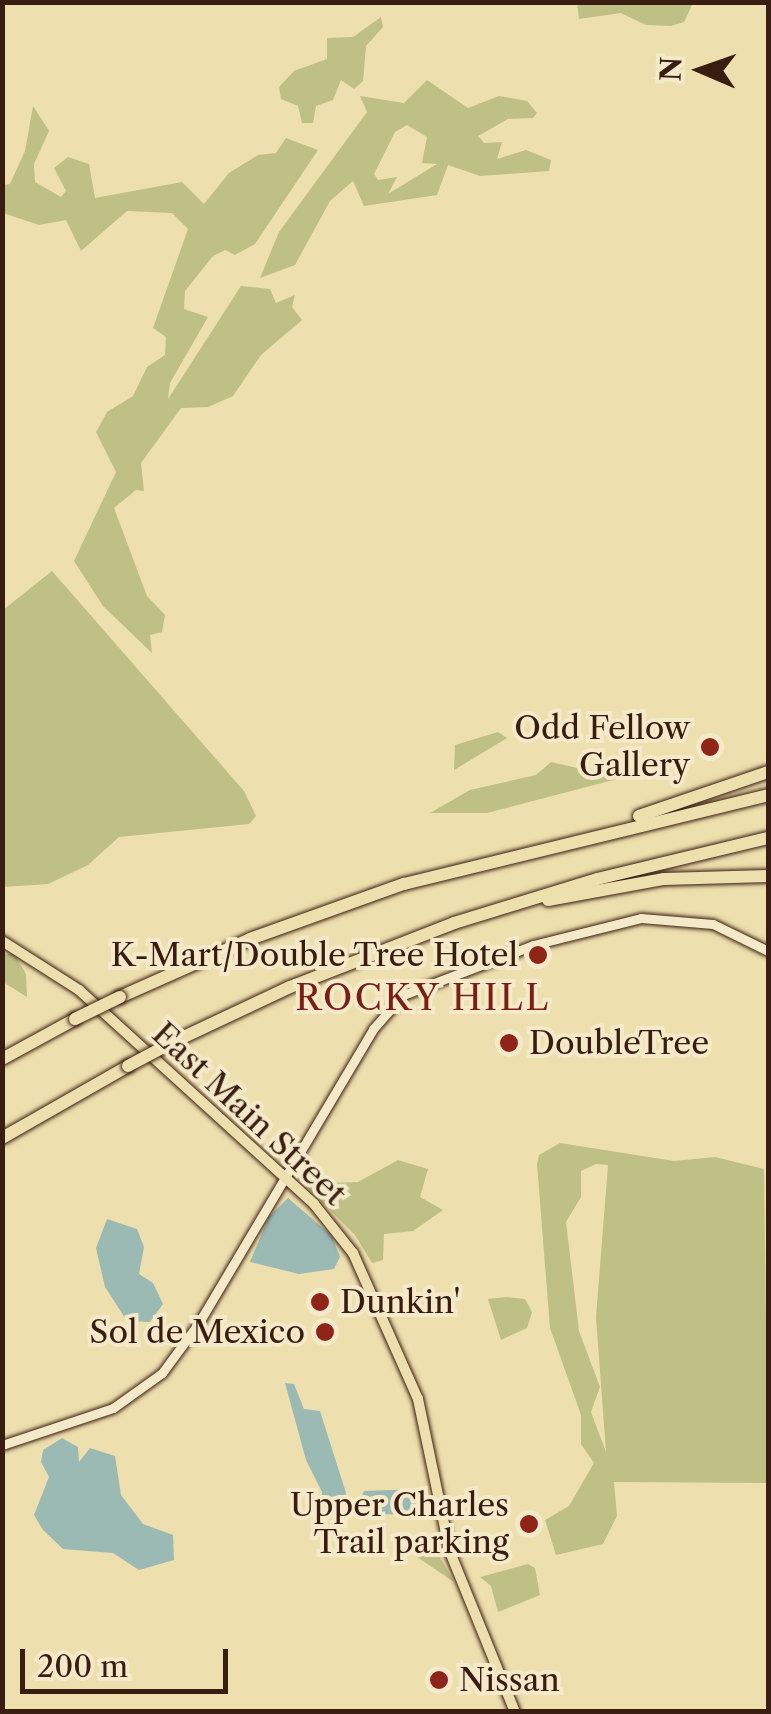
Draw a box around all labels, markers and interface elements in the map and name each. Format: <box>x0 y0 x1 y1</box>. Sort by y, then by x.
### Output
north arrow <box>651 20 751 120</box>
text: N <box>654 56 688 82</box>
place label: Odd Fellow Gallery <box>514 710 690 785</box>
marker: Odd Fellow Gallery <box>699 736 721 758</box>
place label: K-Mart/Double Tree Hotel <box>110 936 518 974</box>
marker: K-Mart/Double Tree Hotel <box>527 944 549 966</box>
district label: ROCKY HILL <box>295 977 551 1019</box>
street label: East Main Street <box>144 1015 354 1213</box>
place label: DoubleTree <box>529 1024 709 1062</box>
marker: DoubleTree <box>498 1032 520 1054</box>
place label: Dunkin' <box>340 1283 460 1321</box>
marker: Dunkin' <box>309 1291 331 1313</box>
place label: Sol de Mexico <box>89 1313 305 1351</box>
marker: Sol de Mexico <box>314 1321 336 1343</box>
place label: Upper Charles Trail parking <box>289 1487 509 1562</box>
marker: Upper Charles Trail parking <box>518 1513 540 1535</box>
scale bar <box>25 1629 232 1691</box>
text: 200 m <box>37 1648 128 1685</box>
place label: Nissan <box>459 1661 560 1699</box>
marker: Nissan <box>428 1669 450 1691</box>

